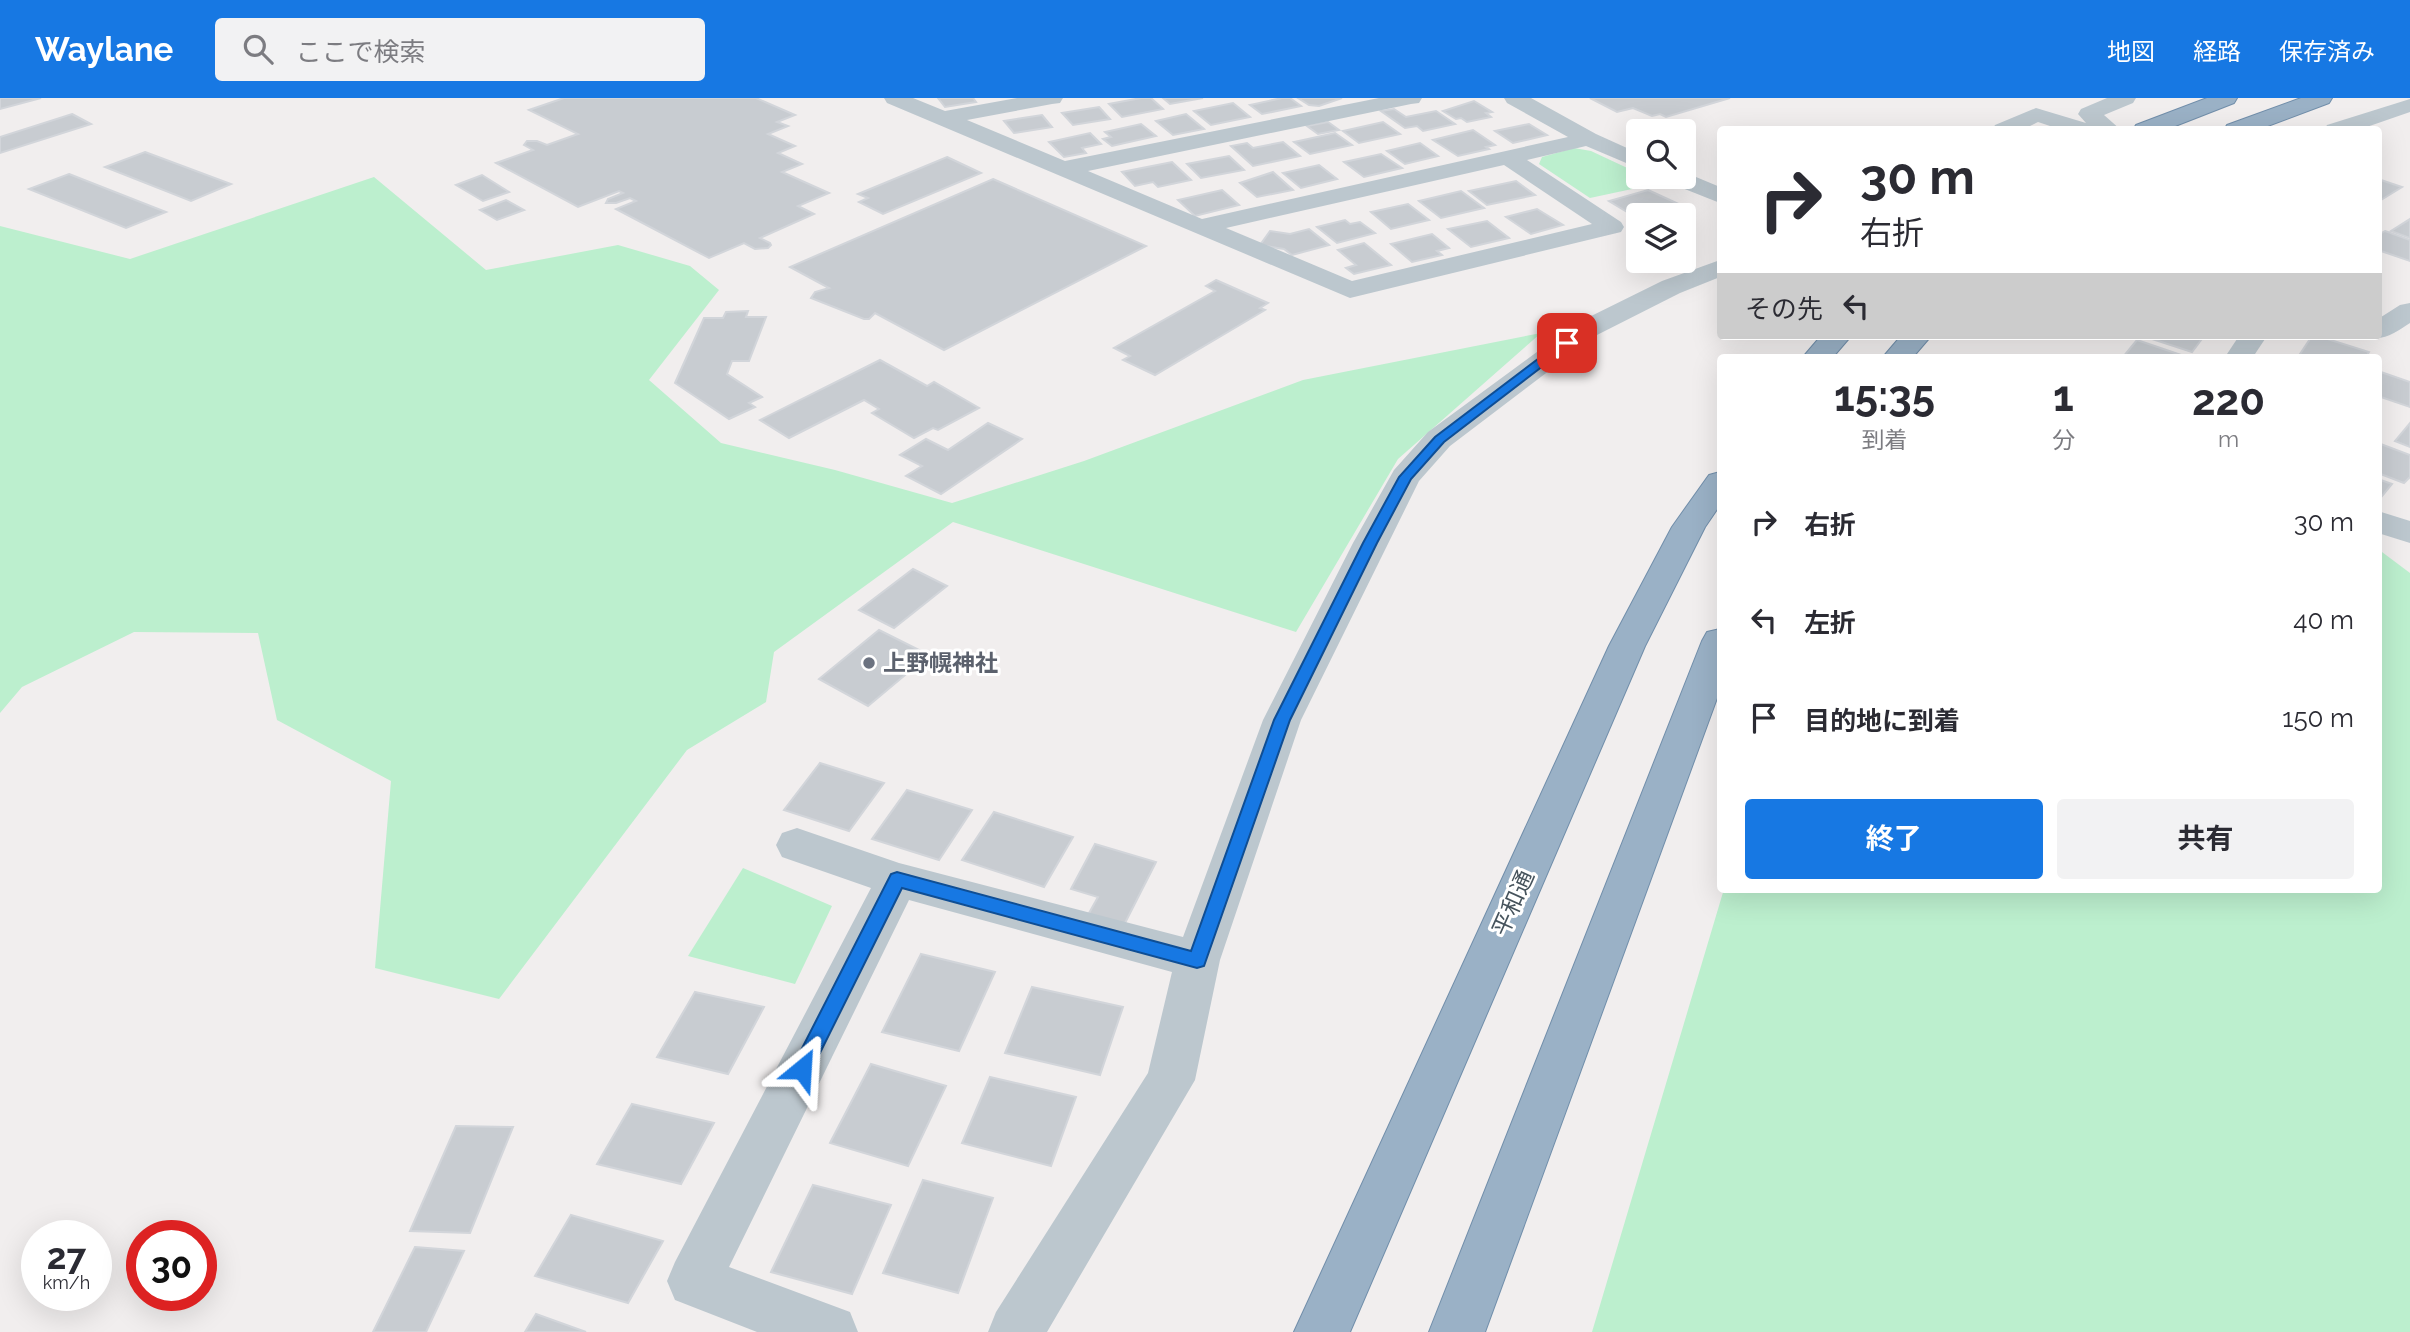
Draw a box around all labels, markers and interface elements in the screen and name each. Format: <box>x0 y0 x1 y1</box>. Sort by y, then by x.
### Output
search box <box>215 18 705 81</box>
text: Waylane <box>35 30 173 69</box>
icon: search <box>239 30 277 68</box>
text: ここで検索 <box>295 37 425 67</box>
text: 地図 <box>2107 37 2155 66</box>
text: 経路 <box>2193 37 2241 66</box>
text: 保存済み <box>2279 37 2375 66</box>
map controls <box>1626 119 1696 273</box>
button: search <box>1626 119 1696 189</box>
text: 30 m <box>1860 148 1975 205</box>
icon: right <box>1745 154 1836 245</box>
button: layers <box>1626 203 1696 273</box>
text: 右折 <box>1860 214 1924 251</box>
icon: left <box>1837 287 1875 325</box>
text: その先 <box>1745 294 1823 324</box>
pin <box>1537 313 1597 373</box>
icon: arrive <box>1548 324 1586 362</box>
text: 15:35 <box>1834 372 1935 421</box>
text: 1 <box>2053 372 2074 421</box>
text: 220 <box>2192 376 2265 425</box>
text: m <box>2218 425 2239 452</box>
text: 到着 <box>1861 426 1907 453</box>
text: 分 <box>2052 426 2075 453</box>
icon: right <box>1745 503 1783 541</box>
text: 30 m <box>2294 507 2354 537</box>
text: 右折 <box>1804 510 1856 540</box>
icon: left <box>1745 601 1783 639</box>
text: 40 m <box>2293 605 2354 635</box>
text: 左折 <box>1804 608 1856 638</box>
place label: 上野幌神社 <box>883 649 998 676</box>
marker: 上野幌神社 <box>861 655 877 671</box>
icon: arrive <box>1745 699 1783 737</box>
text: 150 m <box>2282 703 2354 733</box>
text: 目的地に到着 <box>1804 706 1960 736</box>
button: 終了 <box>1745 799 2043 879</box>
button: 共有 <box>2057 799 2354 879</box>
street label: 平和通 <box>1486 866 1539 940</box>
position arrow <box>765 1032 839 1106</box>
speed limit sign: 30 <box>126 1220 217 1311</box>
text: 27 <box>47 1236 86 1277</box>
text: km/h <box>43 1272 90 1293</box>

